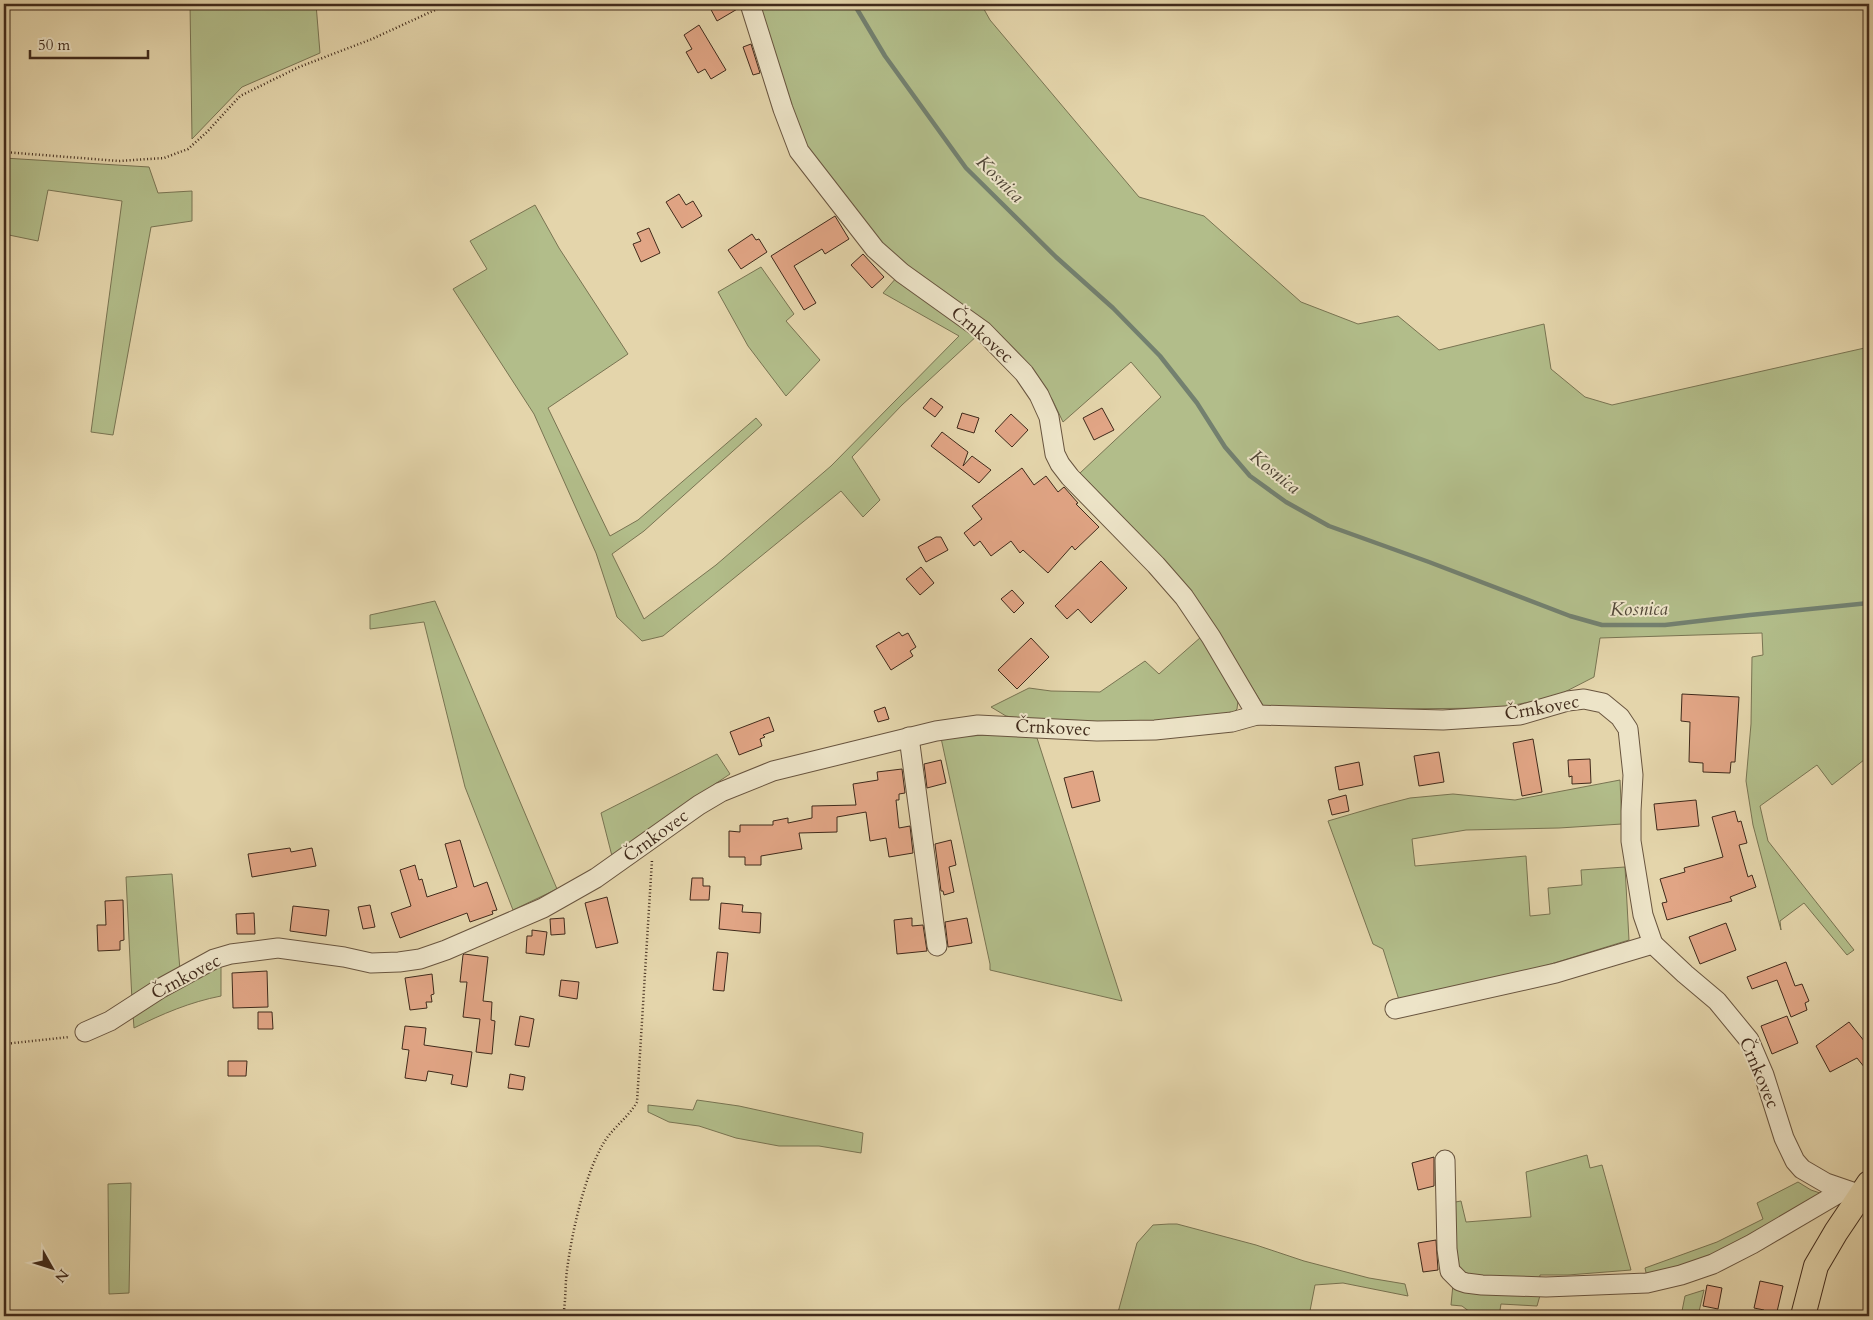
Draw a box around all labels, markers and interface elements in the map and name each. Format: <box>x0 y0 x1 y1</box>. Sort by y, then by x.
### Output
scale bar <box>30 28 148 60</box>
text: 50 m <box>38 35 70 55</box>
water label: Kosnica <box>970 149 1030 209</box>
street label: Črnkovec <box>945 301 1019 369</box>
water label: Kosnica <box>1244 444 1306 501</box>
water label: Kosnica <box>1610 595 1669 623</box>
street label: Črnkovec <box>1503 689 1581 727</box>
street label: Črnkovec <box>1015 714 1091 742</box>
street label: Črnkovec <box>618 804 694 868</box>
street label: Črnkovec <box>147 948 225 1006</box>
street label: Črnkovec <box>1733 1033 1785 1113</box>
north arrow <box>28 1242 78 1292</box>
text: N <box>51 1265 73 1287</box>

